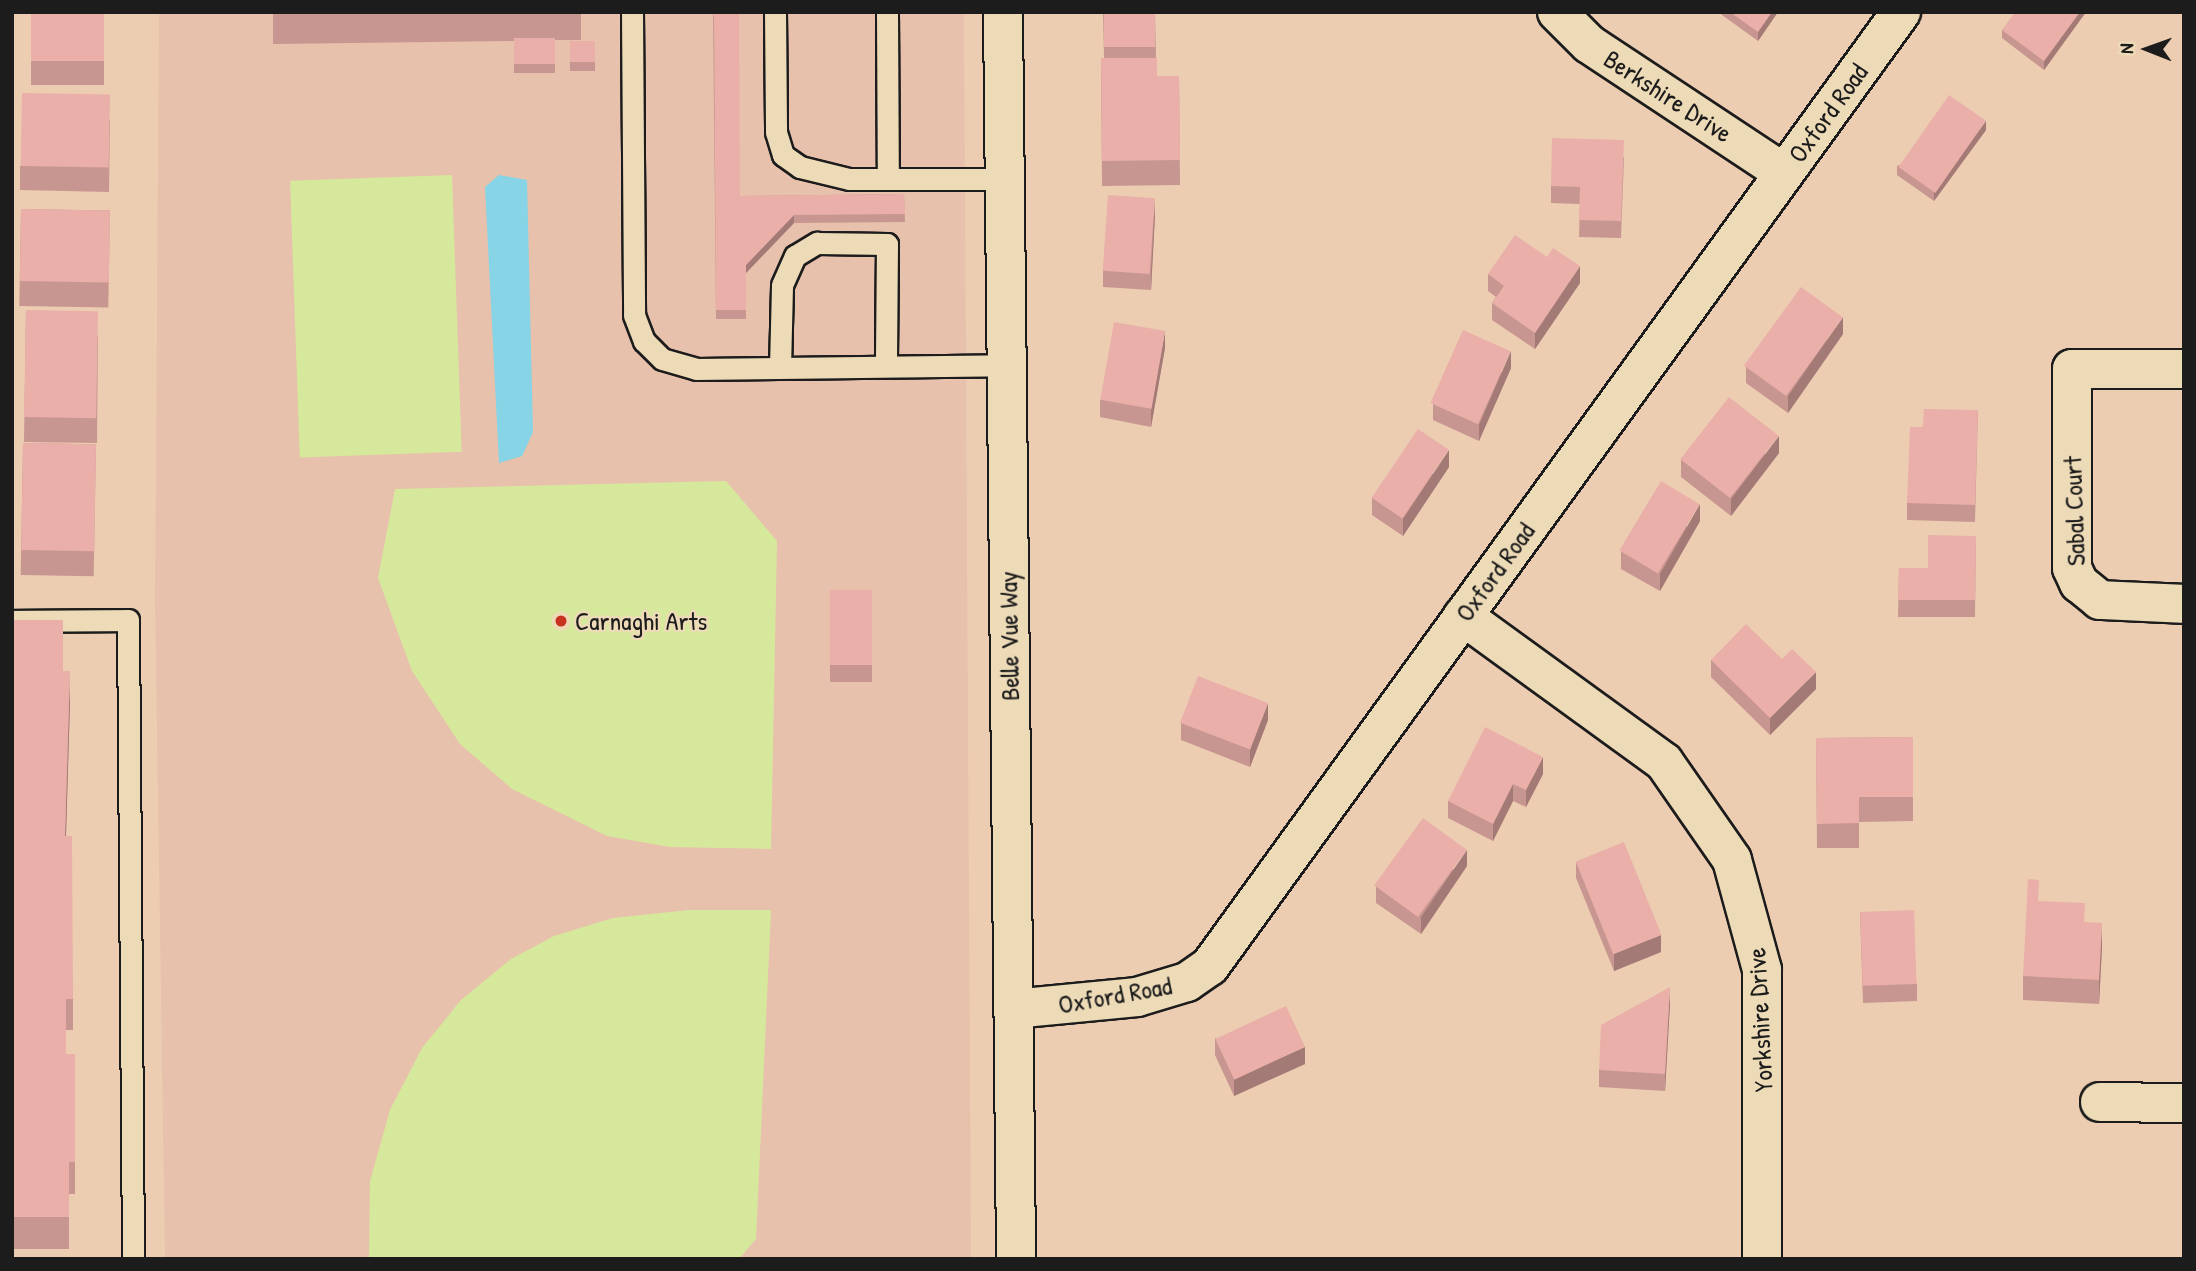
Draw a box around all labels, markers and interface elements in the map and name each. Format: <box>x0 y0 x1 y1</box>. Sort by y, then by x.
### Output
north arrow <box>2112 14 2182 84</box>
street label: Berkshire Drive <box>1598 43 1738 149</box>
text: N <box>2113 43 2139 54</box>
street label: Oxford Road <box>1782 57 1874 169</box>
street label: Sabal Court <box>2056 455 2092 567</box>
street label: Oxford Road <box>1449 516 1541 628</box>
street label: Belle Vue Way <box>992 571 1026 701</box>
place label: Carnaghi Arts <box>575 605 707 637</box>
marker: Carnaghi Arts <box>553 613 569 629</box>
street label: Yorkshire Drive <box>1741 947 1779 1093</box>
street label: Oxford Road <box>1056 970 1174 1020</box>

